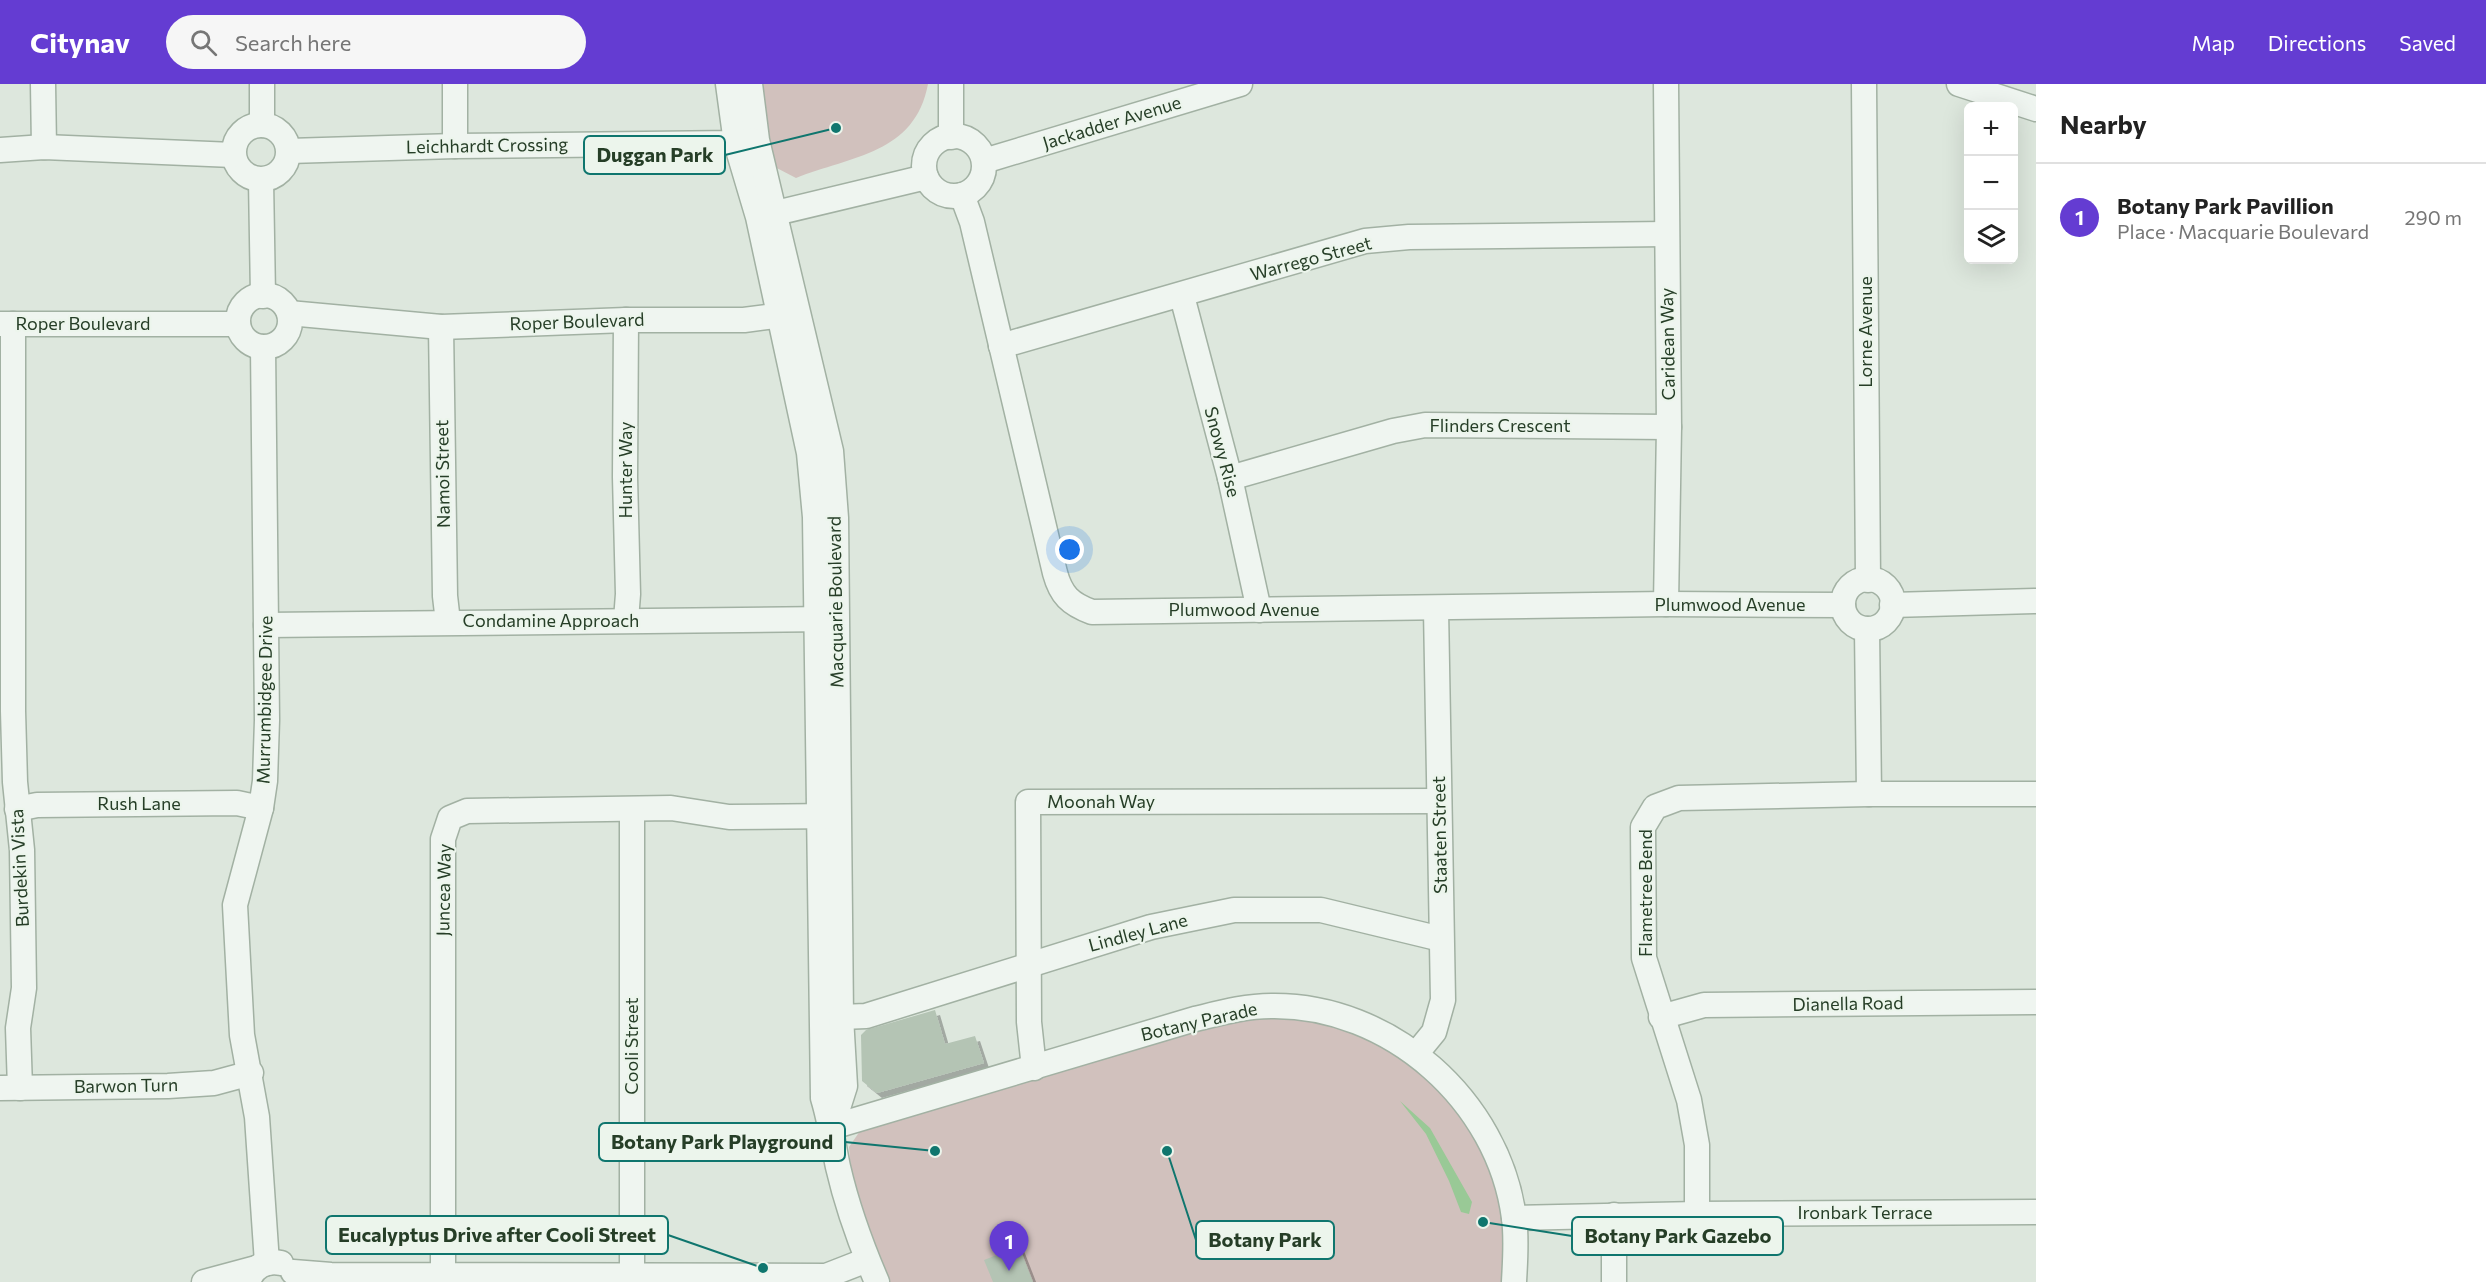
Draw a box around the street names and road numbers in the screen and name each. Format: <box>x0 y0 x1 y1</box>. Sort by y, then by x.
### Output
street label: Jackadder Avenue <box>1040 91 1184 154</box>
street label: Leichhardt Crossing <box>406 133 569 157</box>
street label: Warrego Street <box>1248 231 1374 285</box>
street label: Lorne Avenue <box>1854 276 1876 388</box>
street label: Caridean Way <box>1655 288 1679 400</box>
street label: Roper Boulevard <box>509 308 645 334</box>
street label: Roper Boulevard <box>15 312 151 334</box>
street label: Snowy Rise <box>1200 404 1246 499</box>
street label: Flinders Crescent <box>1429 414 1571 436</box>
street label: Namoi Street <box>430 420 454 528</box>
street label: Hunter Way <box>614 421 636 519</box>
street label: Macquarie Boulevard <box>822 516 848 688</box>
street label: Plumwood Avenue <box>1655 593 1805 615</box>
street label: Plumwood Avenue <box>1169 598 1319 620</box>
street label: Condamine Approach <box>463 609 639 631</box>
street label: Murrumbidgee Drive <box>252 616 276 784</box>
street label: Staaten Street <box>1427 776 1451 894</box>
street label: Moonah Way <box>1047 790 1155 812</box>
street label: Rush Lane <box>97 792 181 814</box>
street label: Burdekin Vista <box>5 808 33 928</box>
street label: Flametree Bend <box>1634 829 1656 957</box>
street label: Juncea Way <box>431 843 455 937</box>
street label: Lindley Lane <box>1086 908 1190 956</box>
street label: Dianella Road <box>1792 991 1904 1015</box>
street label: Cooli Street <box>620 997 642 1095</box>
street label: Botany Parade <box>1138 997 1259 1045</box>
street label: Barwon Turn <box>74 1073 178 1097</box>
street label: Ironbark Terrace <box>1797 1201 1933 1223</box>

